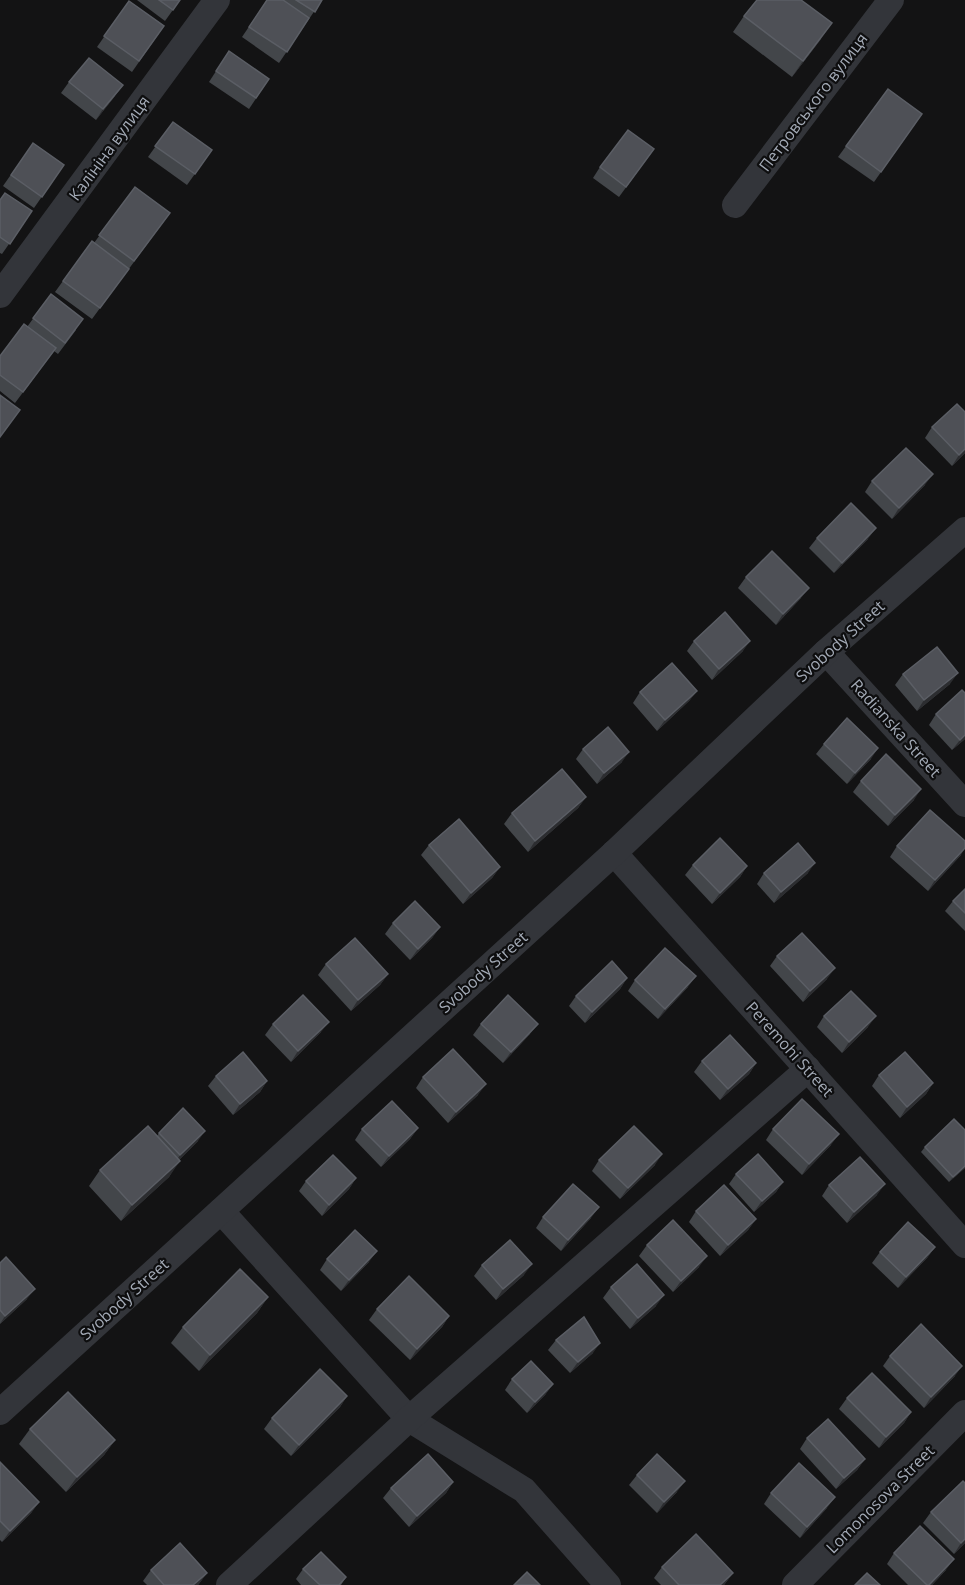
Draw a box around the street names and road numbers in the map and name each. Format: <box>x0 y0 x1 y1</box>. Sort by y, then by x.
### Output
street label: Петровського вулиця <box>754 28 872 176</box>
street label: Калініна вулиця <box>63 91 155 205</box>
street label: Svobody Street <box>791 595 889 687</box>
street label: Radianska Street <box>846 674 946 782</box>
street label: Svobody Street <box>434 926 532 1018</box>
street label: Peremohi Street <box>741 997 839 1102</box>
street label: Svobody Street <box>75 1253 173 1345</box>
street label: Lomonosova Street <box>821 1440 939 1558</box>

